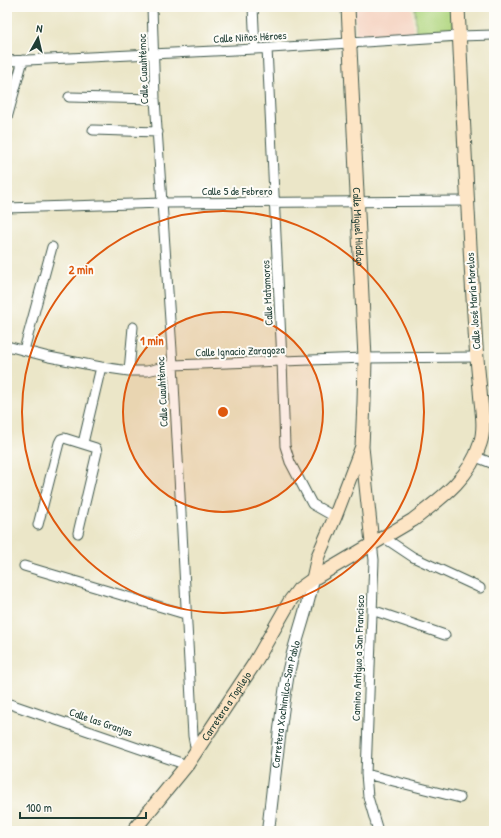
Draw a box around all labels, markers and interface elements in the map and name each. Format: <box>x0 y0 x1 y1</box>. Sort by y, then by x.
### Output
north arrow <box>18 18 58 58</box>
text: N <box>36 21 43 35</box>
street label: Calle Niños Héroes <box>213 28 287 46</box>
street label: Calle Cuauhtémoc <box>135 33 151 104</box>
street label: Calle 5 de Febrero <box>202 184 273 198</box>
street label: Calle Miguel Hidalgo <box>350 187 368 267</box>
street label: Calle José María Morelos <box>463 252 483 350</box>
street label: Calle Matamoros <box>258 260 276 326</box>
text: 2 min <box>69 261 94 278</box>
text: 1 min <box>140 332 164 349</box>
street label: Calle Ignacio Zaragoza <box>195 342 286 360</box>
street label: Calle Cuauhtémoc <box>153 356 171 427</box>
centre of rings <box>216 405 230 419</box>
street label: Camino Antiguo a San Francisco <box>349 594 367 721</box>
street label: Carretera Xochimilco-San Pablo <box>268 638 303 769</box>
street label: Carretera a Topilejo <box>198 668 254 743</box>
street label: Calle las Granjas <box>68 705 134 739</box>
scale bar <box>20 794 146 820</box>
text: 100 m <box>26 799 52 816</box>

